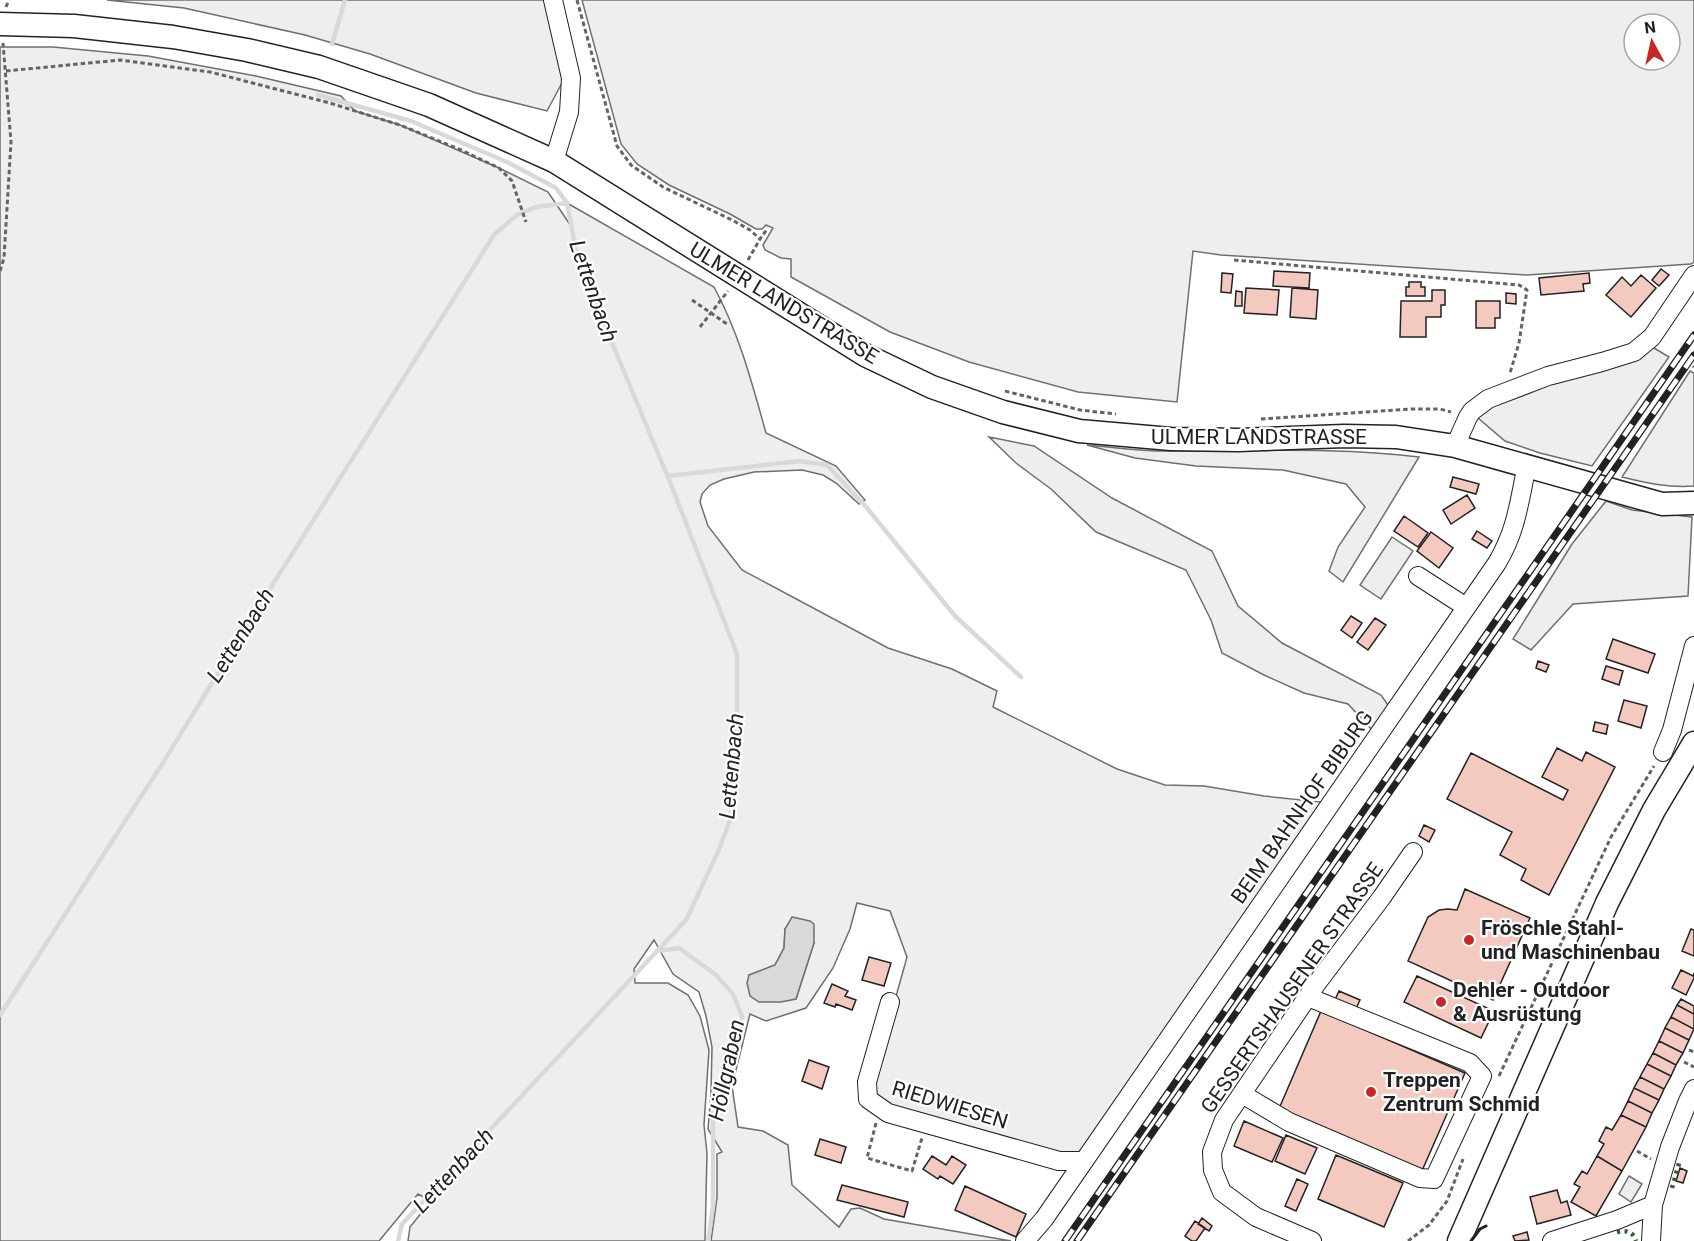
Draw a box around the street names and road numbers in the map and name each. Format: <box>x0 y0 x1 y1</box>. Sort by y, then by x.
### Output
street label: ULMER LANDSTRASSE <box>685 237 883 369</box>
street label: ULMER LANDSTRASSE <box>1151 425 1367 449</box>
street label: BEIM BAHNHOF BIBURG <box>1226 706 1378 908</box>
street label: GESSERTSHAUSENER STRASSE <box>1196 858 1388 1118</box>
street label: RIEDWIESEN <box>889 1076 1011 1134</box>

